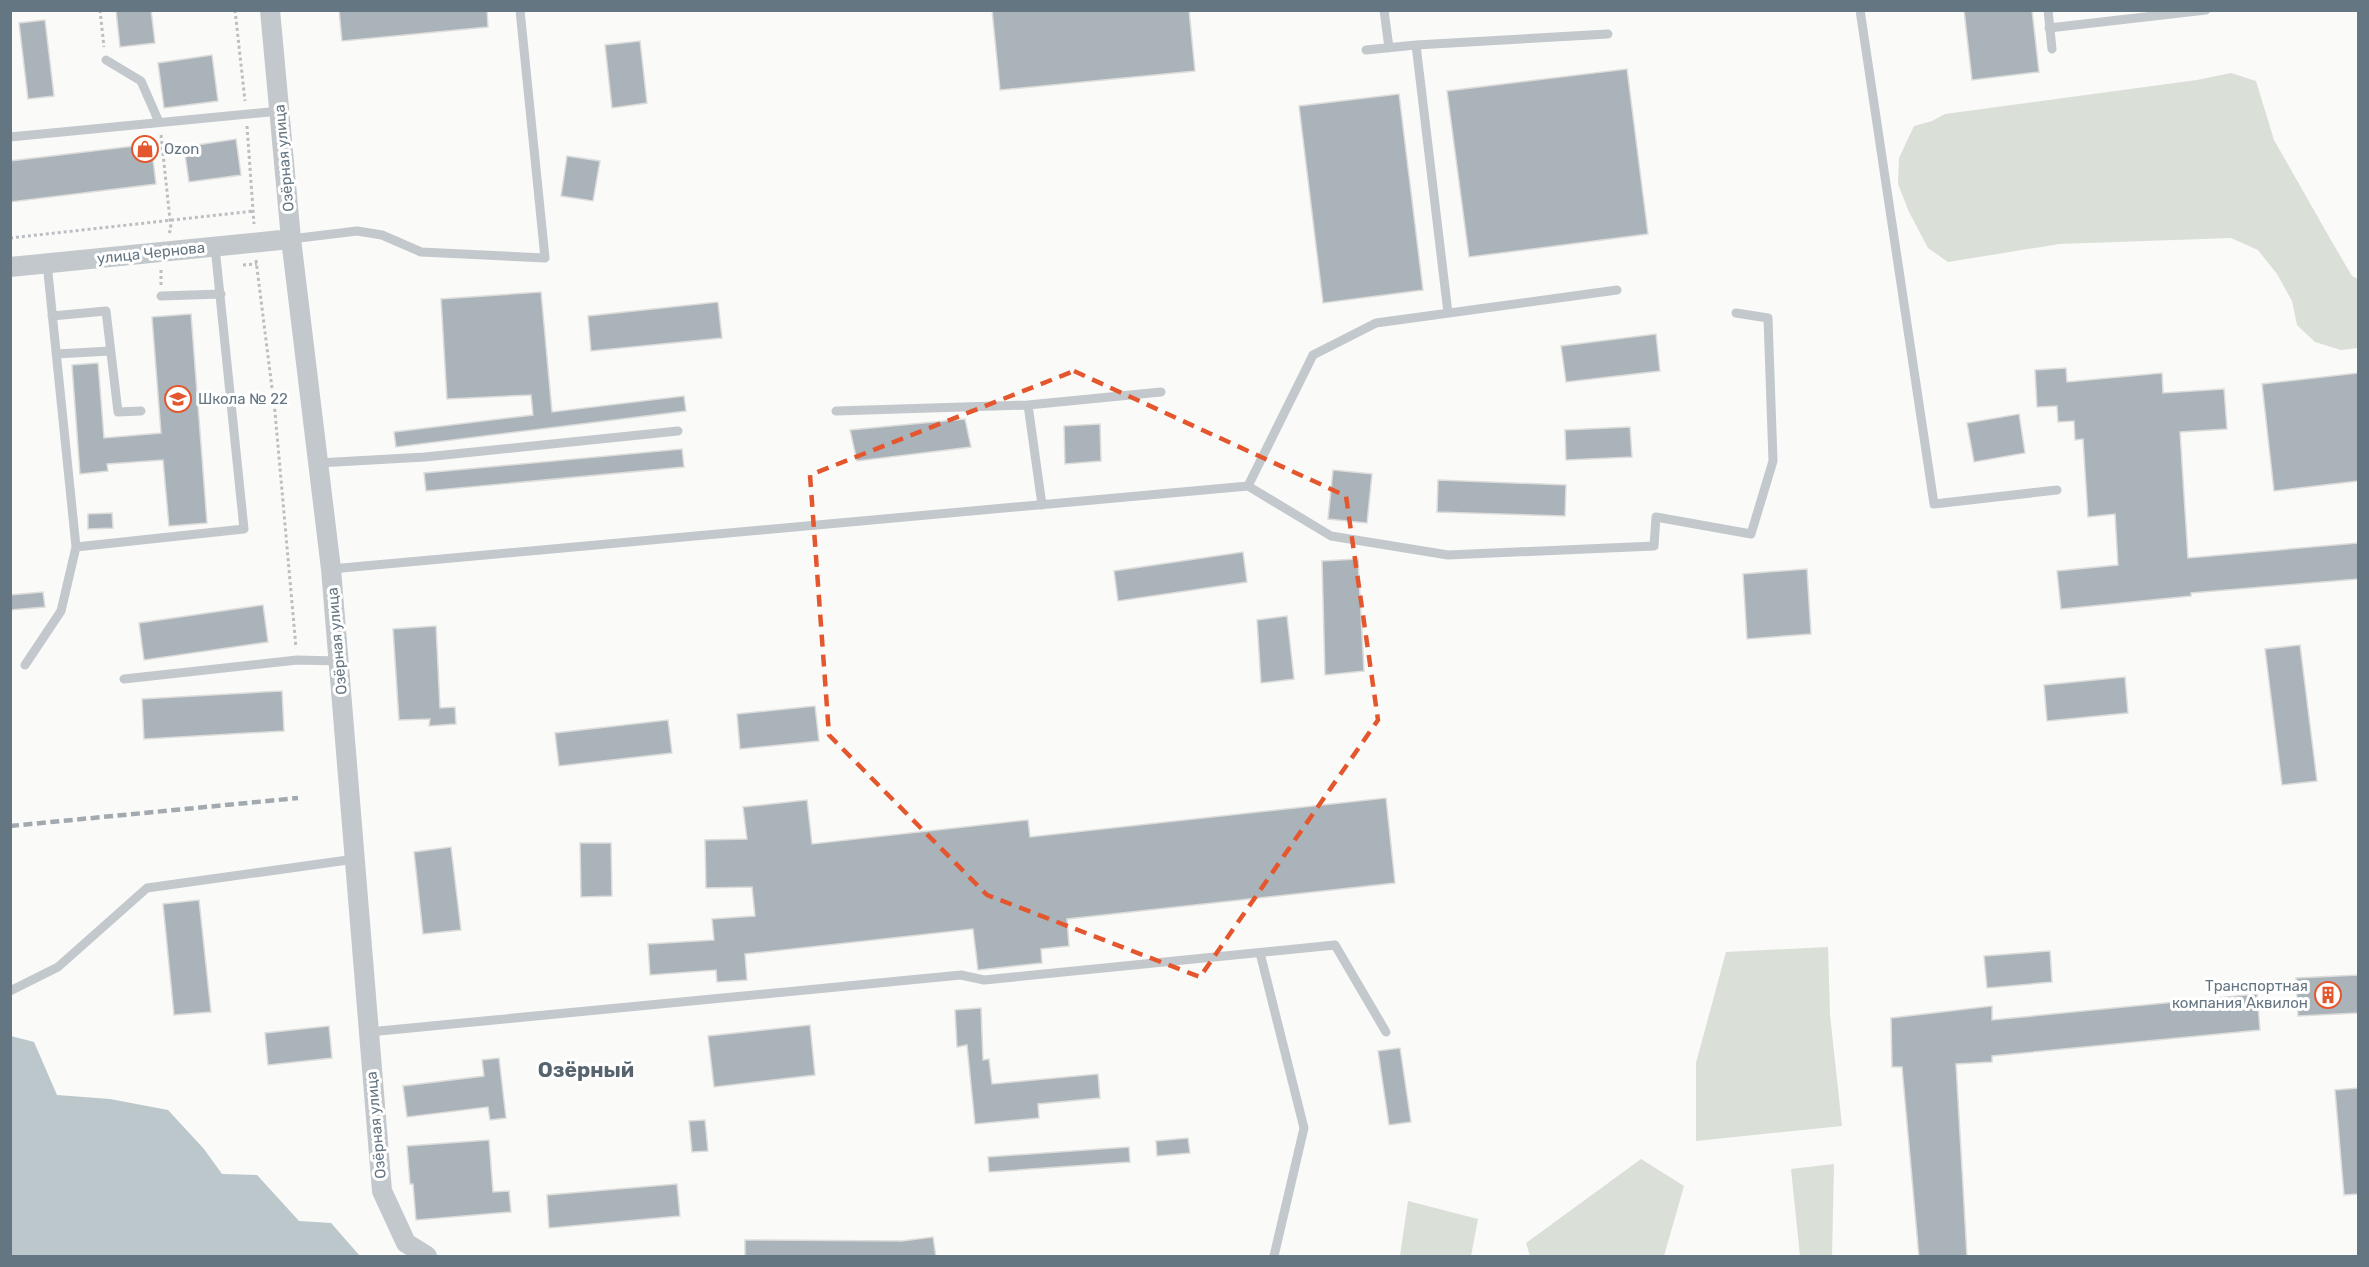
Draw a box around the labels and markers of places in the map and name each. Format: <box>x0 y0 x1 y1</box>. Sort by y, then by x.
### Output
shop icon: Ozon <box>130 134 160 164</box>
place label: Ozon <box>164 140 199 158</box>
school or university icon: Школа № 22 <box>163 384 193 414</box>
place label: Школа № 22 <box>198 390 288 408</box>
place label: Транспортная компания Аквилон <box>2172 977 2308 1012</box>
building icon: Транспортная компания Аквилон <box>2313 980 2343 1010</box>

